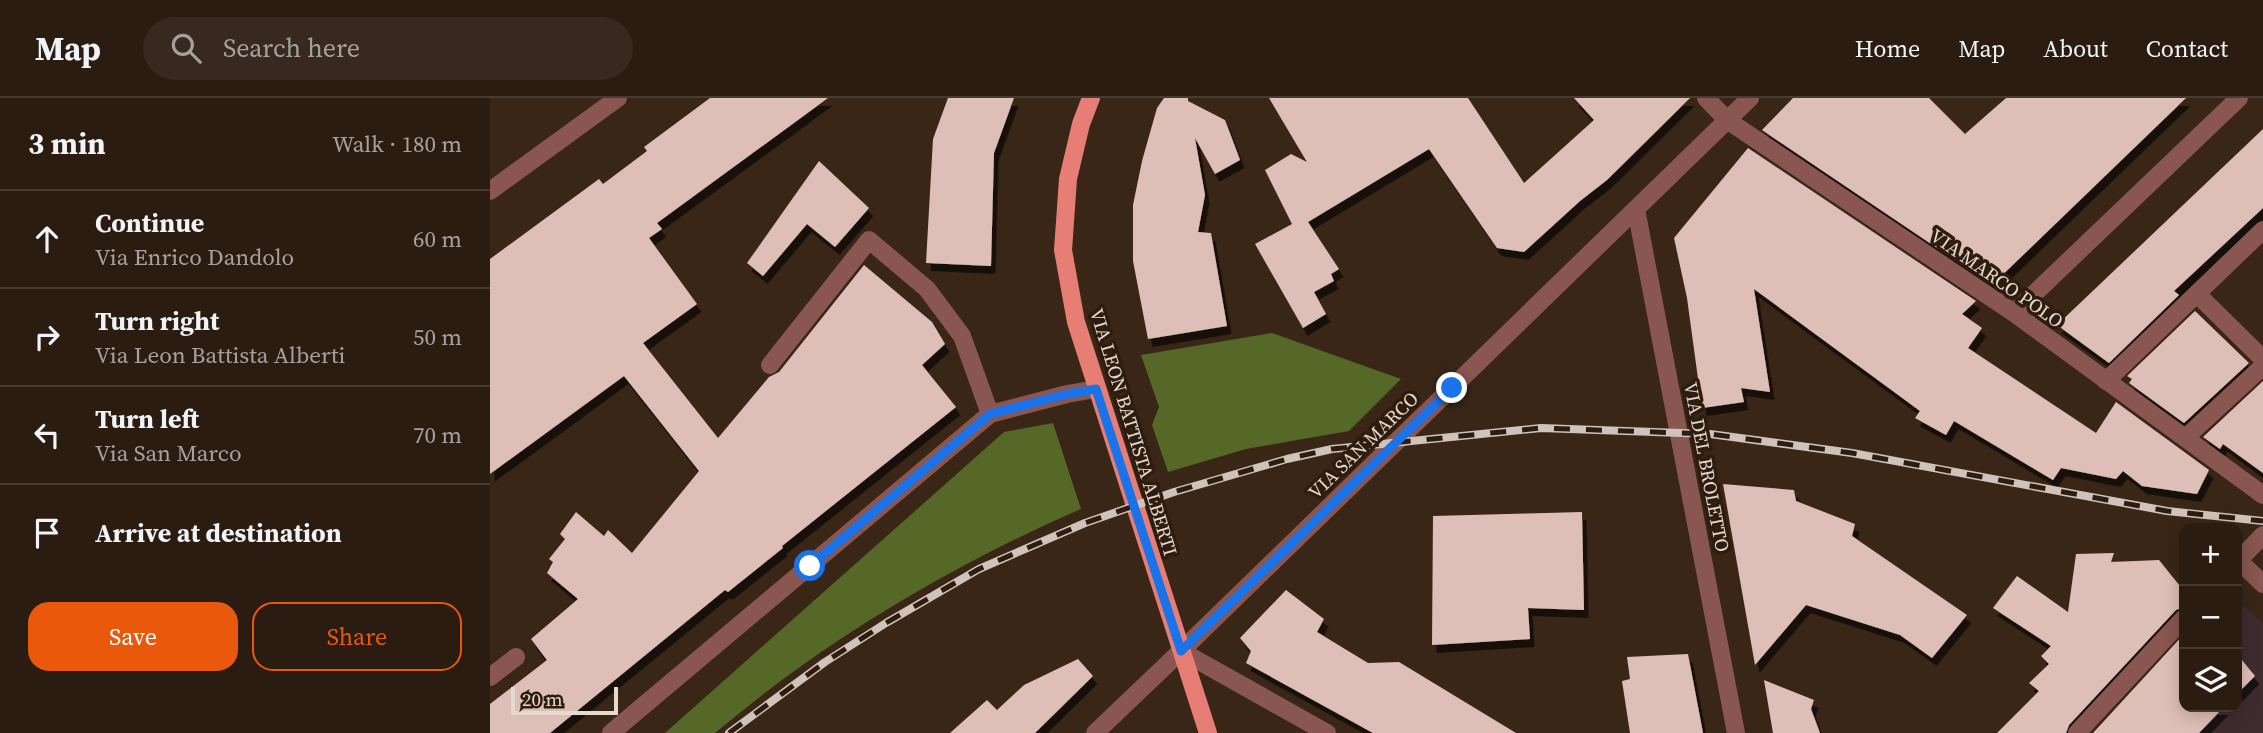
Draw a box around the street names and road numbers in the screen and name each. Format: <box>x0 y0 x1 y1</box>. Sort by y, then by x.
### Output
street label: VIA MARCO POLO <box>1925 222 2069 334</box>
street label: VIA LEON BATTISTA ALBERTI <box>1084 305 1184 559</box>
street label: VIA DEL BROLETTO <box>1678 380 1736 554</box>
street label: VIA SAN MARCO <box>1302 386 1424 504</box>

